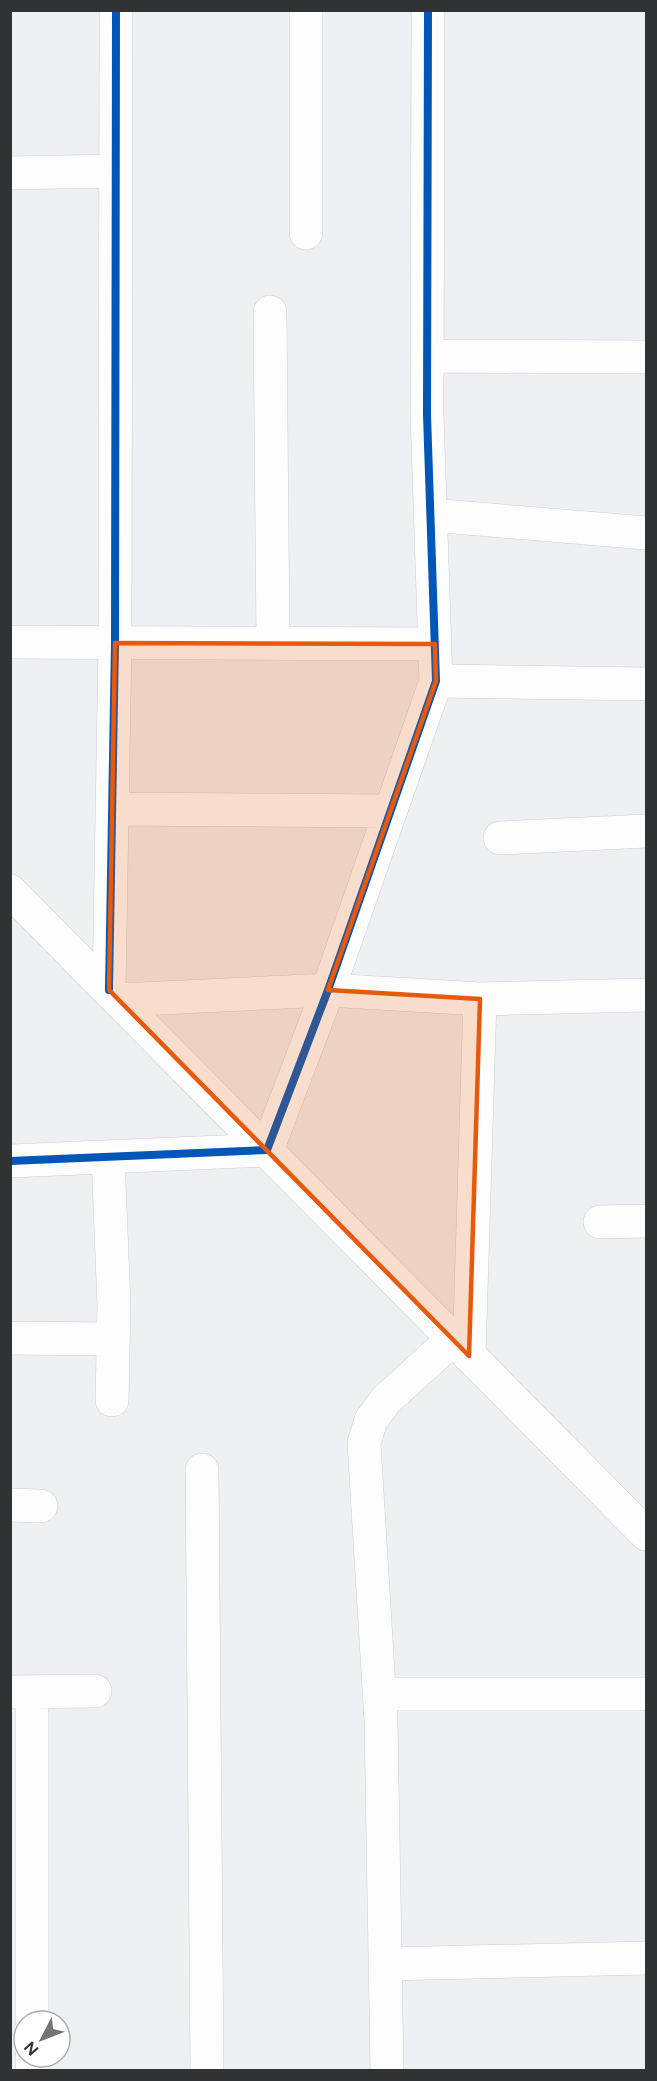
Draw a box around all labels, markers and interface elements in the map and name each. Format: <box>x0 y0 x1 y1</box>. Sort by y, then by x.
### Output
north arrow <box>12 2009 72 2069</box>
text: N <box>20 2038 42 2060</box>

